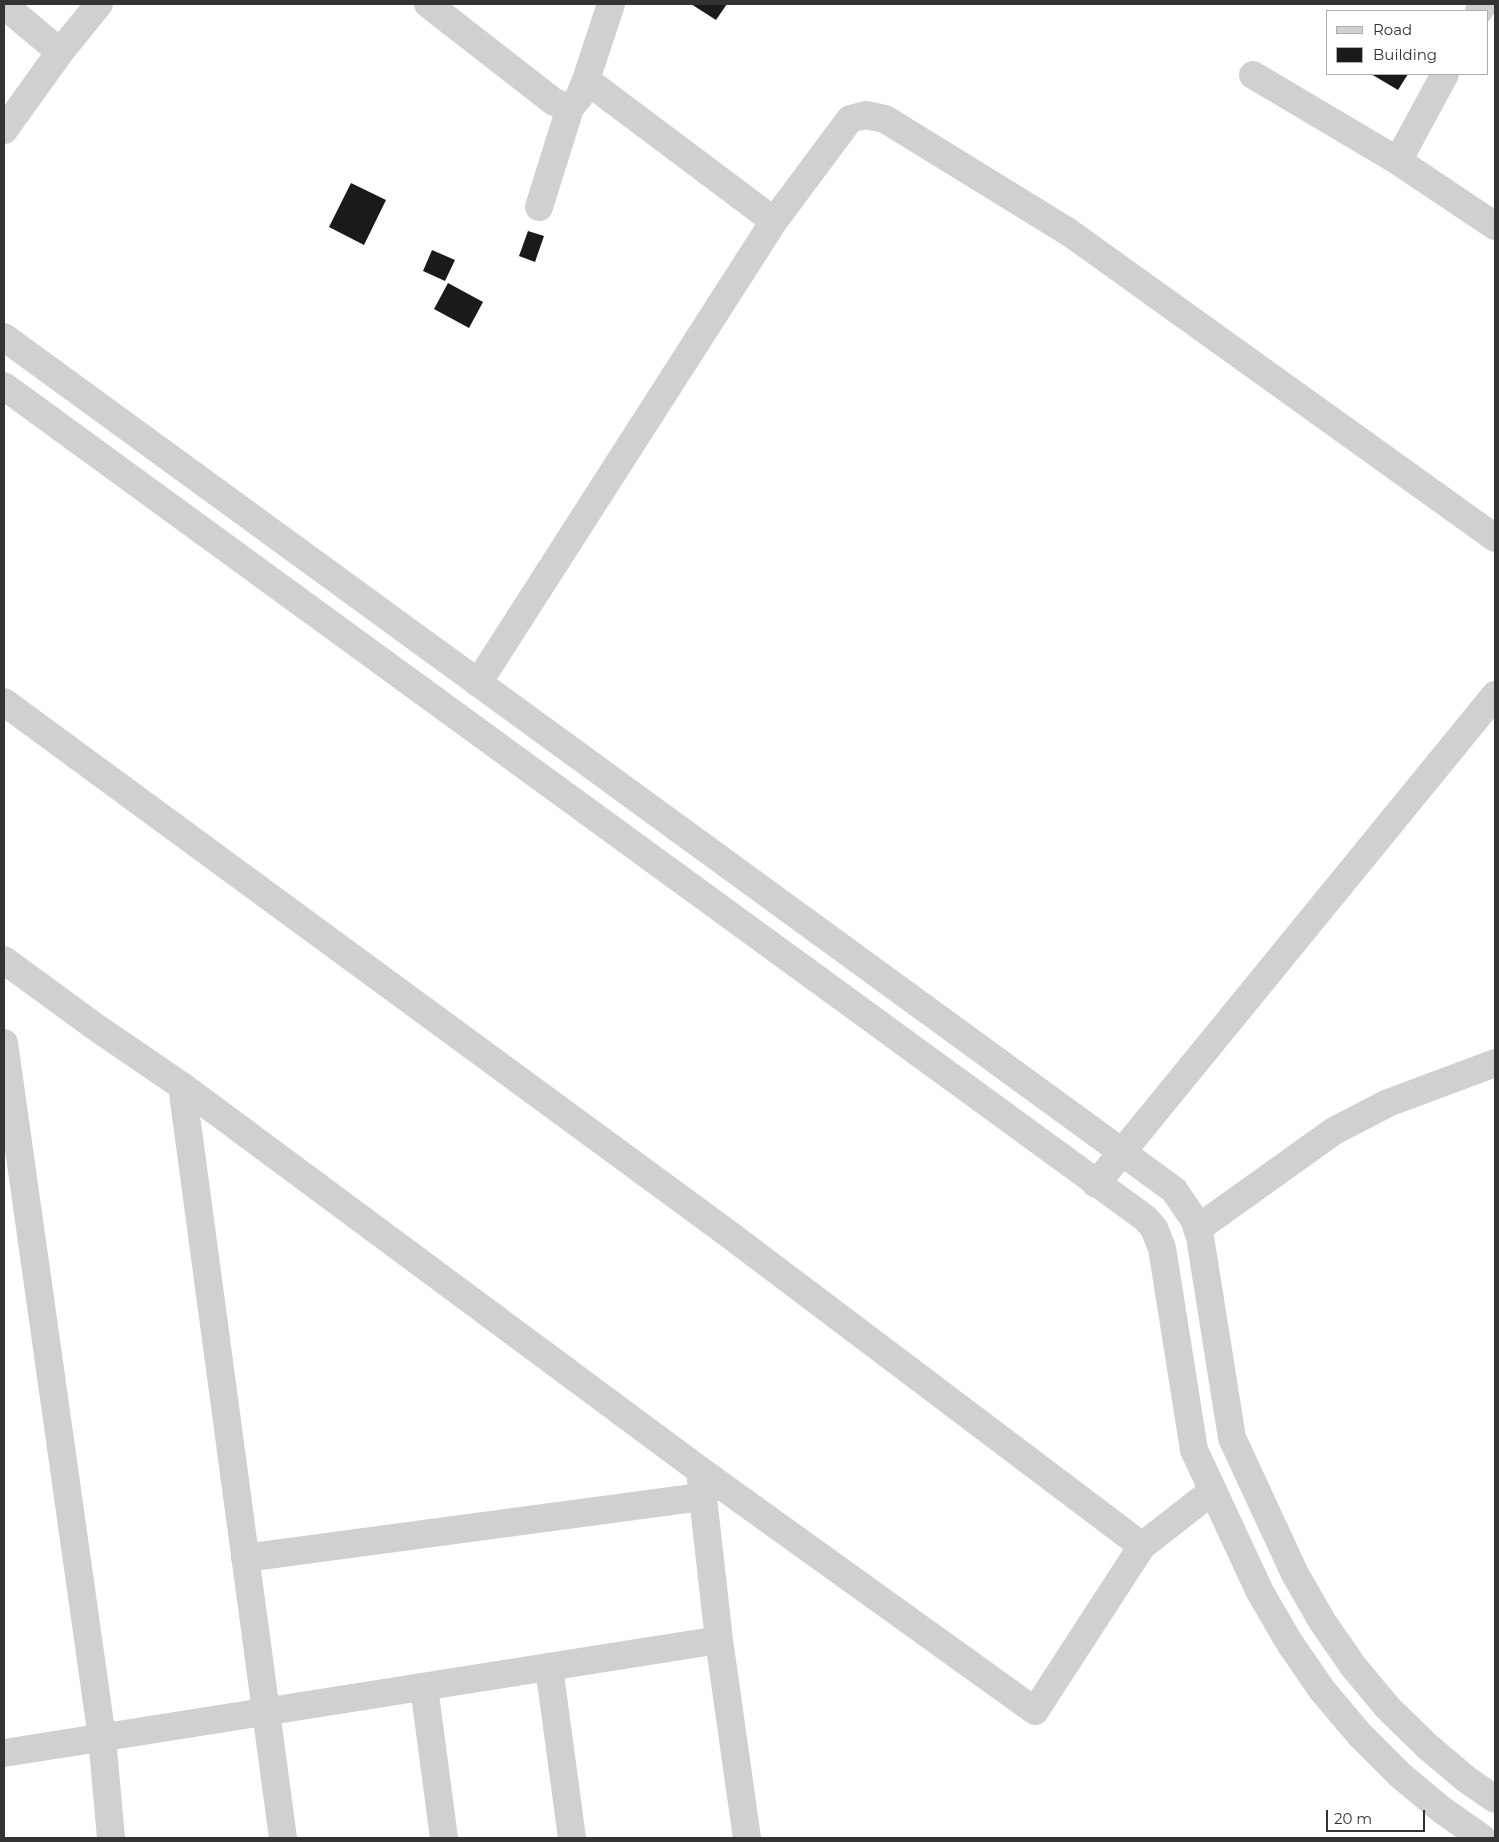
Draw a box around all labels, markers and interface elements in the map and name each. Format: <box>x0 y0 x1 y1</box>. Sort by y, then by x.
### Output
legend <box>1326 10 1489 75</box>
text: Road <box>1373 20 1412 39</box>
text: Building <box>1373 45 1437 64</box>
scale bar <box>1329 1800 1428 1832</box>
text: 20 m <box>1334 1809 1372 1828</box>

